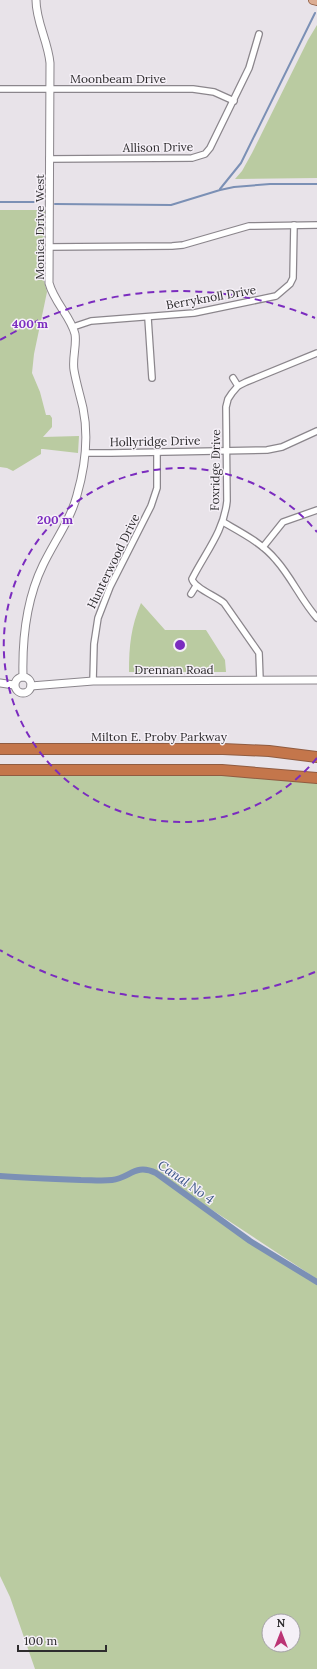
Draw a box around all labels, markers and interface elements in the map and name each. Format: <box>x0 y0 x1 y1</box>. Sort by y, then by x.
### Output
street label: Moonbeam Drive <box>70 71 166 86</box>
street label: Allison Drive <box>122 139 194 155</box>
street label: Monica Drive West <box>32 174 47 280</box>
street label: Berryknoll Drive <box>165 282 258 312</box>
text: 400 m <box>12 316 48 331</box>
street label: Foxridge Drive <box>207 429 223 511</box>
street label: Hollyridge Drive <box>109 433 201 449</box>
street label: Hunterwood Drive <box>84 511 143 611</box>
text: 200 m <box>37 512 73 527</box>
centre of rings <box>173 638 187 652</box>
street label: Drennan Road <box>134 662 214 677</box>
street label: Milton E. Proby Parkway <box>91 729 228 744</box>
water label: Canal No 4 <box>155 1156 218 1208</box>
north arrow <box>261 1613 301 1653</box>
text: N <box>277 1616 286 1630</box>
scale bar <box>18 1627 106 1653</box>
text: 100 m <box>24 1633 57 1648</box>

